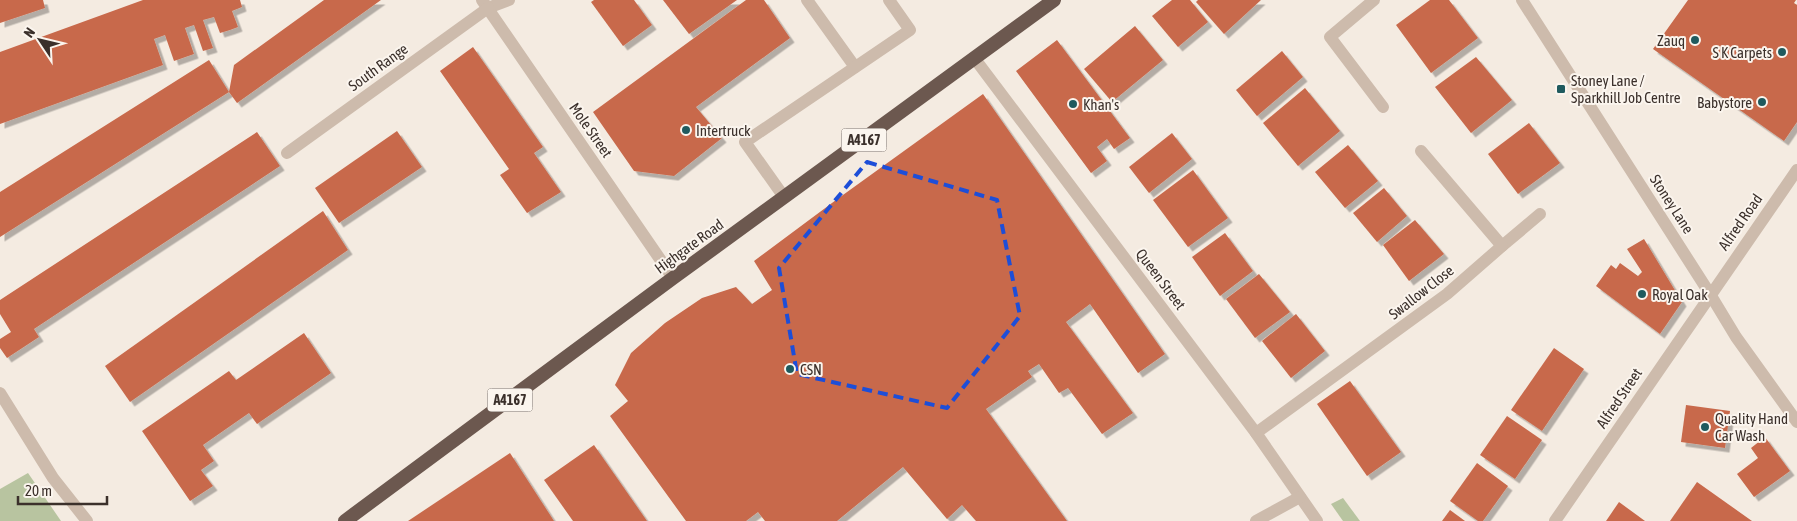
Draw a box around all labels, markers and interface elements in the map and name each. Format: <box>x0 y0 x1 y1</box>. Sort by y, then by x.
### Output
north arrow <box>15 15 65 65</box>
text: N <box>20 25 38 41</box>
place label: Zauq <box>1657 32 1685 49</box>
marker: Zauq <box>1689 34 1701 46</box>
street label: South Range <box>345 40 411 94</box>
place label: S K Carpets <box>1713 44 1772 61</box>
marker: S K Carpets <box>1776 46 1788 58</box>
place label: Stoney Lane / Sparkhill Job Centre <box>1571 72 1681 106</box>
marker: Stoney Lane / Sparkhill Job Centre <box>1555 83 1567 95</box>
place label: Babystore <box>1697 94 1752 111</box>
place label: Khan's <box>1083 96 1119 113</box>
marker: Babystore <box>1756 96 1768 108</box>
marker: Khan's <box>1067 98 1079 110</box>
street label: Mole Street <box>566 99 616 161</box>
place label: Intertruck <box>696 122 751 139</box>
marker: Intertruck <box>680 124 692 136</box>
road number: A4167 <box>842 128 886 152</box>
street label: Stoney Lane <box>1647 171 1697 237</box>
street label: Alfred Road <box>1715 191 1765 253</box>
street label: Highgate Road <box>651 215 727 277</box>
street label: Queen Street <box>1133 245 1189 313</box>
street label: Swallow Close <box>1385 261 1457 323</box>
place label: Royal Oak <box>1652 286 1708 303</box>
marker: Royal Oak <box>1636 288 1648 300</box>
place label: CSN <box>800 361 822 378</box>
marker: CSN <box>784 363 796 375</box>
street label: Alfred Street <box>1593 365 1645 431</box>
road number: A4167 <box>488 388 532 412</box>
place label: Quality Hand Car Wash <box>1715 410 1788 444</box>
marker: Quality Hand Car Wash <box>1699 421 1711 433</box>
scale bar <box>18 474 106 506</box>
text: 20 m <box>25 482 52 499</box>

